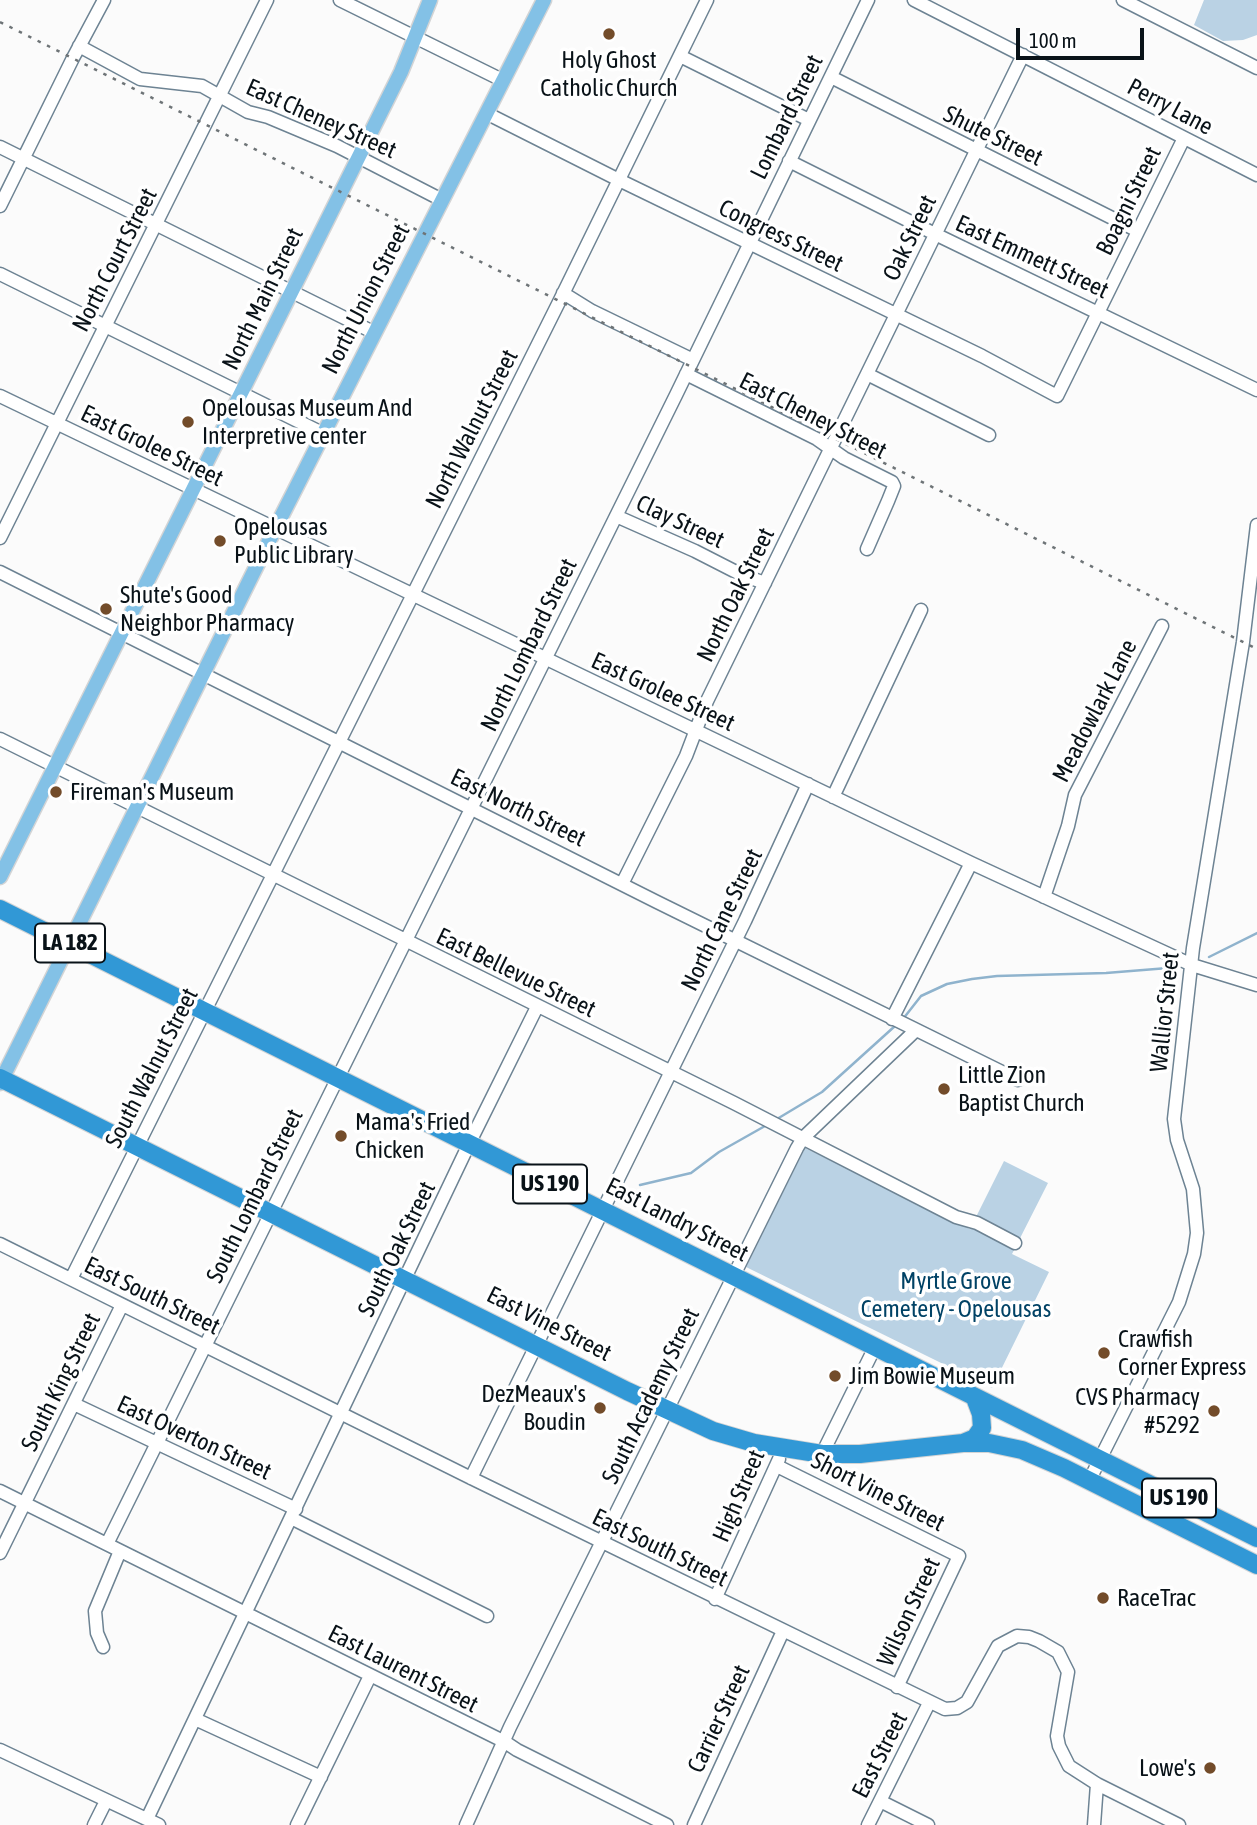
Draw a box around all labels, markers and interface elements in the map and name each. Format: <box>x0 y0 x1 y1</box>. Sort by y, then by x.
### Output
scale bar <box>1019 14 1147 58</box>
marker: Holy Ghost Catholic Church <box>601 26 617 42</box>
text: 100 m <box>1029 28 1077 52</box>
place label: Holy Ghost Catholic Church <box>540 46 678 102</box>
street label: Lombard Street <box>745 50 829 184</box>
street label: East Cheney Street <box>241 73 401 165</box>
street label: Perry Lane <box>1122 73 1218 141</box>
street label: Shute Street <box>939 100 1047 172</box>
street label: Boagni Street <box>1090 142 1168 260</box>
street label: North Court Street <box>66 183 164 337</box>
street label: Oak Street <box>877 190 943 286</box>
street label: Congress Street <box>714 193 848 279</box>
street label: East Emmett Street <box>951 209 1113 305</box>
street label: North Union Street <box>316 219 416 379</box>
street label: North Main Street <box>216 223 310 375</box>
street label: North Walnut Street <box>420 345 524 513</box>
street label: East Cheney Street <box>735 367 891 465</box>
place label: Opelousas Museum And Interpretive center <box>202 394 413 450</box>
street label: East Grolee Street <box>76 399 228 493</box>
marker: Opelousas Museum And Interpretive center <box>180 414 196 430</box>
street label: Clay Street <box>631 489 729 555</box>
place label: Opelousas Public Library <box>234 513 354 569</box>
street label: North Oak Street <box>691 523 781 667</box>
marker: Opelousas Public Library <box>212 533 228 549</box>
street label: North Lombard Street <box>475 554 583 736</box>
place label: Shute's Good Neighbor Pharmacy <box>120 581 294 637</box>
marker: Shute's Good Neighbor Pharmacy <box>98 601 114 617</box>
street label: Meadowlark Lane <box>1047 635 1143 787</box>
street label: East Grolee Street <box>587 646 739 738</box>
street label: East North Street <box>446 763 590 853</box>
place label: Fireman's Museum <box>70 778 234 806</box>
marker: Fireman's Museum <box>48 784 64 800</box>
street label: North Cane Street <box>675 844 769 996</box>
street label: East Bellevue Street <box>432 922 600 1024</box>
road number: LA 182 <box>35 924 105 962</box>
street label: Wallior Street <box>1144 951 1186 1073</box>
street label: South Walnut Street <box>99 983 205 1153</box>
place label: Little Zion Baptist Church <box>958 1061 1085 1117</box>
marker: Little Zion Baptist Church <box>936 1081 952 1097</box>
street label: South Lombard Street <box>201 1104 309 1288</box>
place label: Mama's Fried Chicken <box>355 1108 470 1164</box>
marker: Mama's Fried Chicken <box>333 1128 349 1144</box>
road number: US 190 <box>513 1164 587 1204</box>
street label: East Landry Street <box>601 1172 753 1268</box>
street label: South Oak Street <box>352 1177 442 1321</box>
street label: East South Street <box>79 1251 225 1341</box>
park label: Myrtle Grove Cemetery - Opelousas <box>861 1267 1051 1323</box>
street label: East Vine Street <box>482 1280 616 1368</box>
street label: South Academy Street <box>596 1303 706 1489</box>
street label: South King Street <box>15 1308 107 1456</box>
place label: Crawfish Corner Express <box>1118 1325 1246 1381</box>
marker: Crawfish Corner Express <box>1096 1345 1112 1361</box>
place label: Jim Bowie Museum <box>849 1362 1015 1390</box>
marker: Jim Bowie Museum <box>827 1368 843 1384</box>
place label: DezMeaux's Boudin <box>481 1380 586 1436</box>
place label: CVS Pharmacy #5292 <box>1075 1383 1200 1439</box>
street label: East Overton Street <box>112 1390 276 1486</box>
marker: DezMeaux's Boudin <box>592 1400 608 1416</box>
marker: CVS Pharmacy #5292 <box>1206 1403 1222 1419</box>
street label: High Street <box>707 1446 771 1546</box>
street label: Short Vine Street <box>807 1446 949 1538</box>
road number: US 190 <box>1142 1478 1216 1518</box>
street label: East South Street <box>587 1503 733 1593</box>
street label: Wilson Street <box>871 1553 947 1671</box>
place label: RaceTrac <box>1117 1584 1196 1612</box>
marker: RaceTrac <box>1095 1590 1111 1606</box>
street label: East Laurent Street <box>323 1619 483 1719</box>
street label: Carrier Street <box>682 1661 756 1777</box>
street label: East Street <box>846 1707 914 1803</box>
place label: Lowe's <box>1139 1754 1196 1782</box>
marker: Lowe's <box>1202 1760 1218 1776</box>

